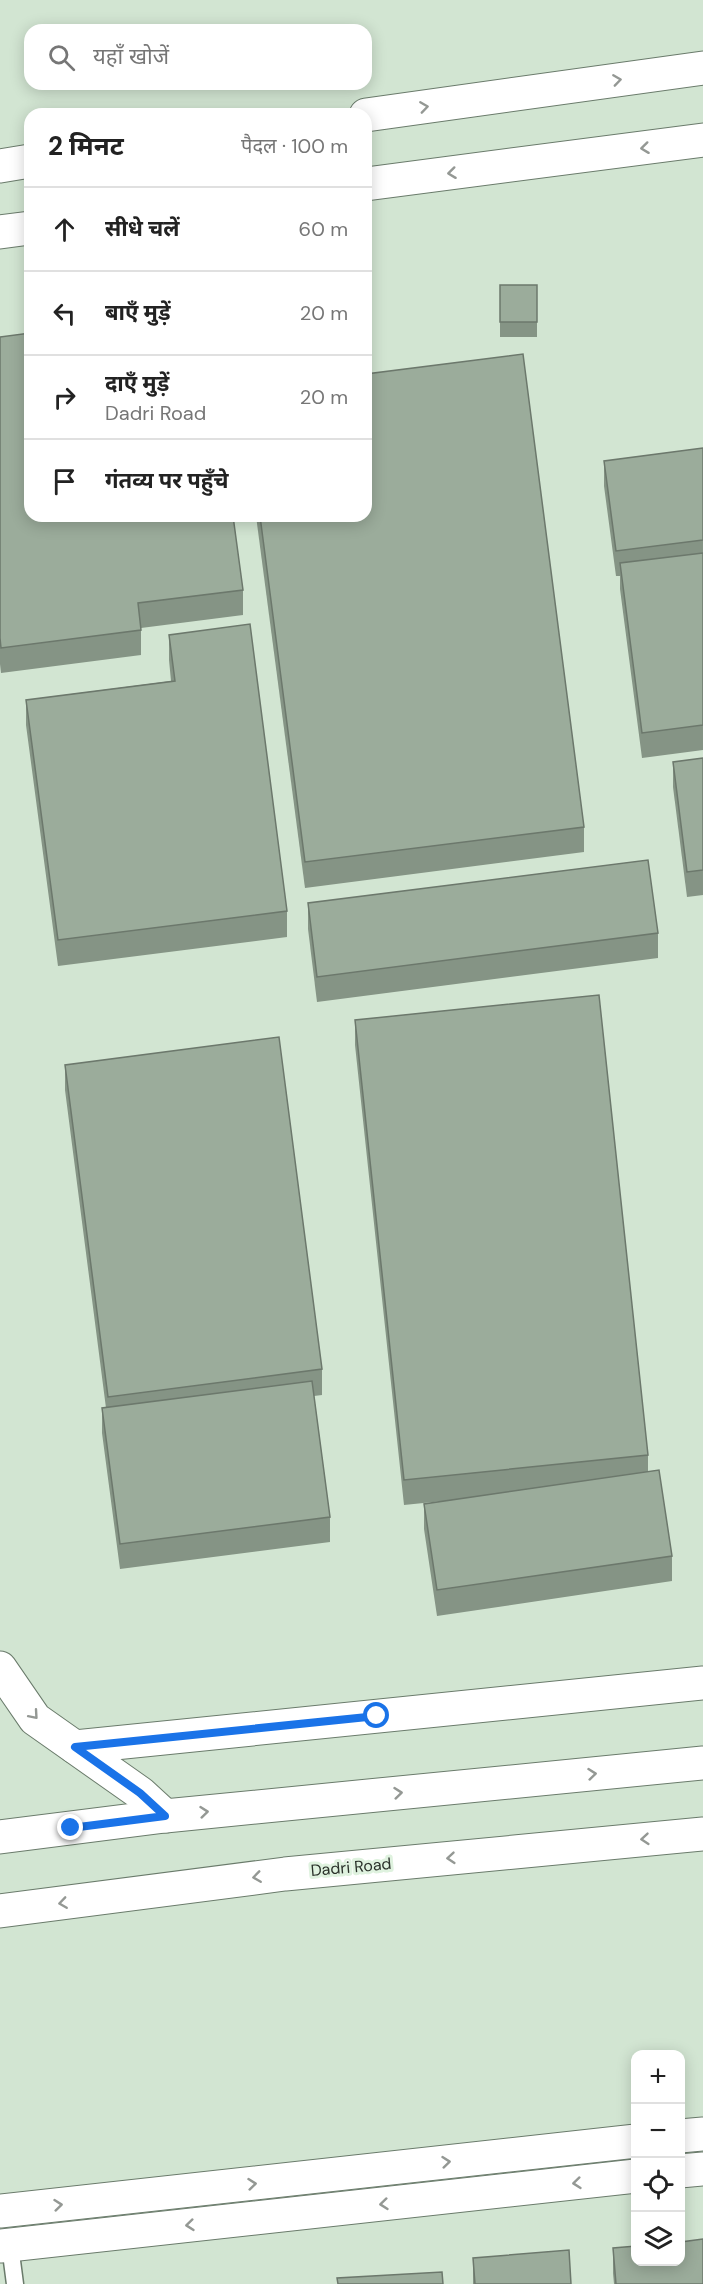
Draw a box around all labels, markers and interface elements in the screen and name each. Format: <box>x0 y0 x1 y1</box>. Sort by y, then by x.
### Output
search box <box>24 24 372 90</box>
icon: search <box>45 41 78 74</box>
text: यहाँ खोजें <box>93 42 169 71</box>
one-way arrow <box>613 75 622 87</box>
one-way arrow <box>419 101 429 113</box>
text: 2 मिनट <box>48 129 124 163</box>
text: पैदल · 100 m <box>241 133 348 159</box>
one-way arrow <box>640 141 650 154</box>
one-way arrow <box>447 166 456 179</box>
icon: ahead <box>48 213 81 246</box>
text: सीधे चलें <box>105 214 180 243</box>
text: 60 m <box>299 216 348 242</box>
icon: left <box>48 297 81 330</box>
text: बाएँ मुड़ें <box>105 298 171 327</box>
text: 20 m <box>300 300 348 326</box>
text: दाएँ मुड़ें <box>105 369 169 398</box>
icon: right <box>48 381 81 414</box>
text: 20 m <box>300 384 348 410</box>
text: Dadri Road <box>105 400 206 426</box>
icon: arrive <box>48 465 81 498</box>
text: गंतव्य पर पहुँचे <box>105 466 228 495</box>
route start <box>363 1702 389 1728</box>
one-way arrow <box>27 1708 38 1719</box>
one-way arrow <box>588 1768 597 1781</box>
one-way arrow <box>393 1787 403 1800</box>
one-way arrow <box>199 1806 209 1819</box>
route end <box>57 1814 83 1840</box>
one-way arrow <box>640 1832 649 1845</box>
one-way arrow <box>446 1851 455 1864</box>
street label: Dadri Road <box>310 1853 392 1881</box>
one-way arrow <box>252 1871 261 1883</box>
one-way arrow <box>59 1896 68 1909</box>
map controls <box>631 2050 685 2266</box>
button: + <box>631 2050 685 2104</box>
button: − <box>631 2104 685 2158</box>
one-way arrow <box>441 2156 450 2169</box>
button: locate <box>631 2158 685 2212</box>
one-way arrow <box>573 2176 582 2189</box>
one-way arrow <box>247 2178 257 2191</box>
one-way arrow <box>379 2197 388 2210</box>
one-way arrow <box>54 2199 63 2212</box>
button: layers <box>631 2212 685 2266</box>
one-way arrow <box>185 2218 194 2231</box>

